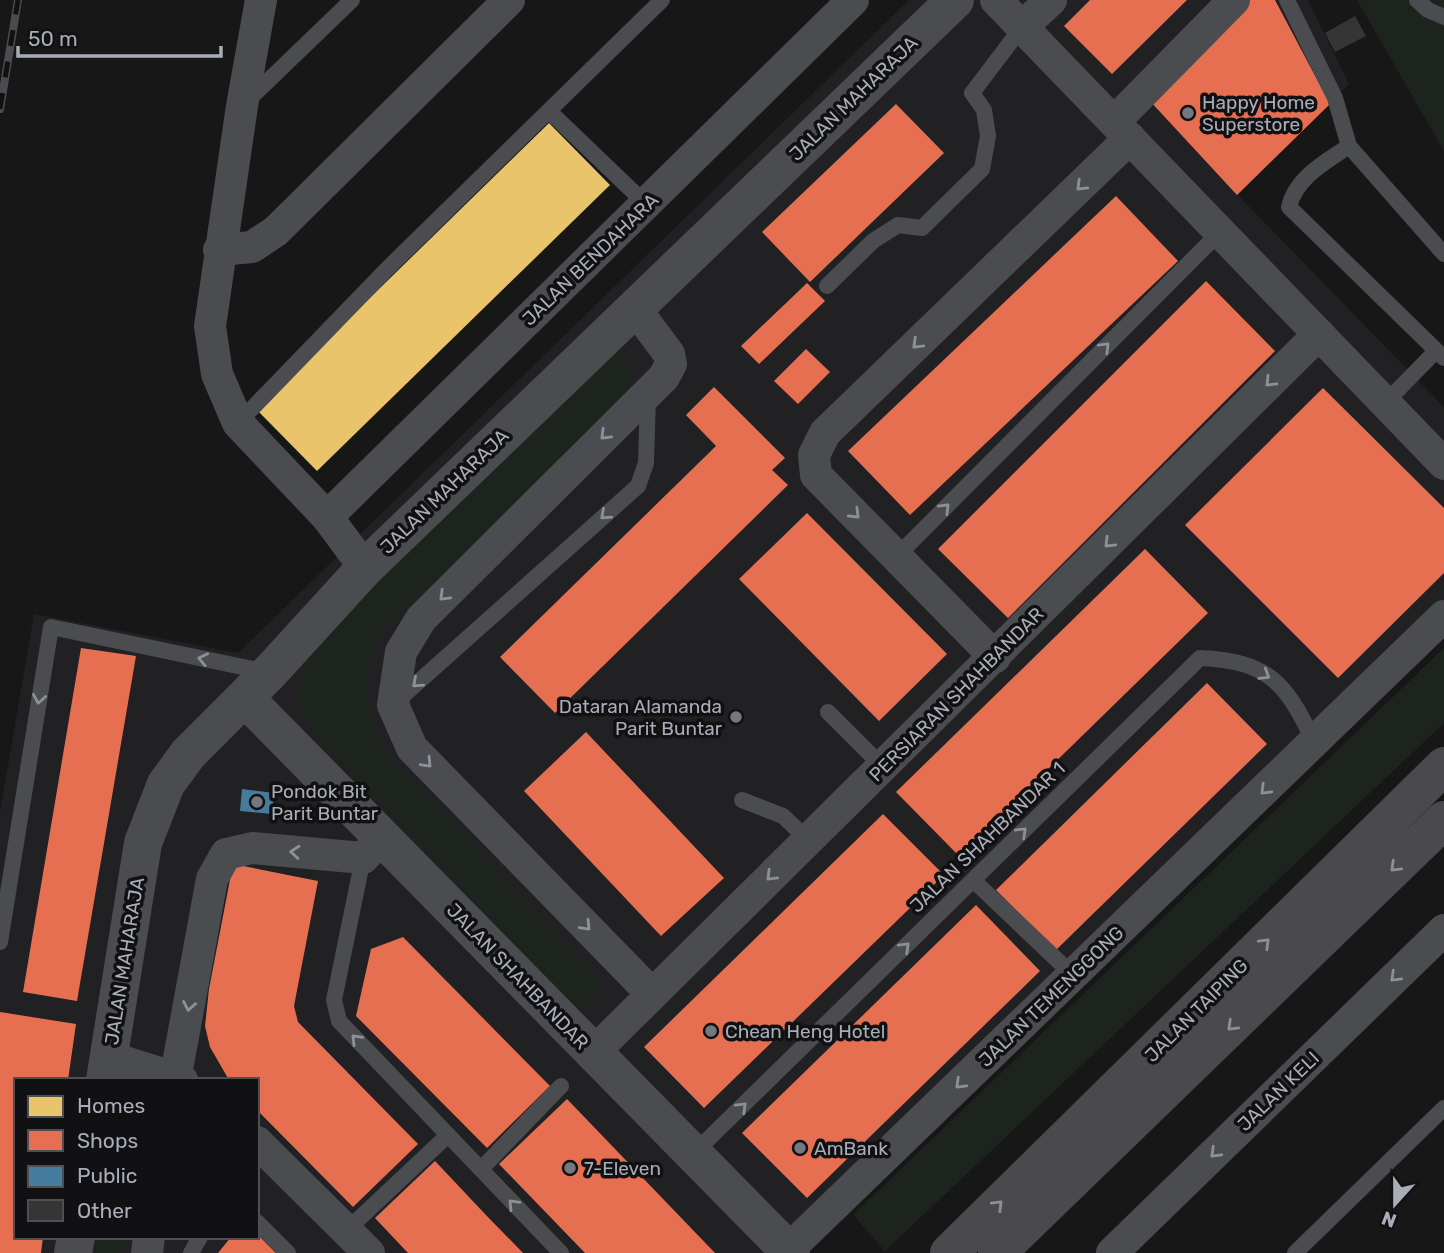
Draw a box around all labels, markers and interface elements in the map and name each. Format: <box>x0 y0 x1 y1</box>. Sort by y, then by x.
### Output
scale bar <box>18 14 220 58</box>
text: 50 m <box>28 26 78 51</box>
street label: JALAN MAHARAJA <box>784 31 922 165</box>
place label: Happy Home Superstore <box>1202 91 1315 136</box>
marker: Happy Home Superstore <box>1180 105 1196 121</box>
one-way arrow <box>1076 177 1089 190</box>
street label: JALAN BENDAHARA <box>518 188 663 330</box>
one-way arrow <box>912 336 925 349</box>
one-way arrow <box>1097 343 1110 356</box>
one-way arrow <box>1266 374 1279 387</box>
street label: JALAN MAHARAJA <box>375 424 513 558</box>
one-way arrow <box>600 427 613 440</box>
one-way arrow <box>936 504 949 517</box>
one-way arrow <box>846 506 859 519</box>
one-way arrow <box>601 507 614 519</box>
one-way arrow <box>1105 534 1118 547</box>
one-way arrow <box>439 588 452 601</box>
street label: PERSIARAN SHAHBANDAR <box>864 602 1048 786</box>
one-way arrow <box>197 652 209 667</box>
one-way arrow <box>1257 666 1270 679</box>
one-way arrow <box>413 675 426 687</box>
one-way arrow <box>32 693 47 705</box>
place label: Dataran Alamanda Parit Buntar <box>559 695 723 740</box>
marker: Dataran Alamanda Parit Buntar <box>728 709 744 725</box>
one-way arrow <box>419 755 432 768</box>
street label: JALAN SHAHBANDAR 1 <box>905 757 1070 917</box>
place label: Pondok Bit Parit Buntar <box>271 780 379 825</box>
one-way arrow <box>1260 781 1273 794</box>
marker: Pondok Bit Parit Buntar <box>249 794 265 810</box>
one-way arrow <box>1014 828 1027 841</box>
one-way arrow <box>289 845 300 860</box>
one-way arrow <box>1390 859 1403 872</box>
one-way arrow <box>766 868 779 881</box>
street label: JALAN MAHARAJA <box>100 875 149 1047</box>
street label: JALAN SHAHBANDAR <box>442 899 593 1054</box>
one-way arrow <box>577 918 590 931</box>
street label: JALAN TEMENGGONG <box>974 921 1129 1072</box>
one-way arrow <box>1256 938 1269 951</box>
one-way arrow <box>896 943 909 956</box>
street label: JALAN TAIPING <box>1140 954 1253 1067</box>
one-way arrow <box>1390 969 1403 982</box>
one-way arrow <box>182 1000 197 1012</box>
one-way arrow <box>1227 1017 1240 1030</box>
place label: Chean Heng Hotel <box>725 1020 885 1043</box>
marker: Chean Heng Hotel <box>703 1023 719 1039</box>
one-way arrow <box>352 1034 365 1047</box>
street label: JALAN KELI <box>1233 1047 1324 1136</box>
one-way arrow <box>955 1075 968 1088</box>
legend <box>14 1078 259 1239</box>
text: Homes <box>77 1093 145 1118</box>
one-way arrow <box>734 1102 747 1115</box>
text: Shops <box>77 1128 138 1153</box>
place label: AmBank <box>814 1137 888 1160</box>
marker: AmBank <box>792 1140 808 1156</box>
one-way arrow <box>1210 1145 1223 1158</box>
place label: 7-Eleven <box>584 1157 661 1180</box>
marker: 7-Eleven <box>562 1160 578 1176</box>
text: Public <box>77 1163 137 1188</box>
north arrow <box>1360 1169 1430 1239</box>
text: Other <box>77 1198 132 1223</box>
one-way arrow <box>509 1199 522 1212</box>
one-way arrow <box>989 1201 1002 1214</box>
text: N <box>1379 1206 1400 1233</box>

